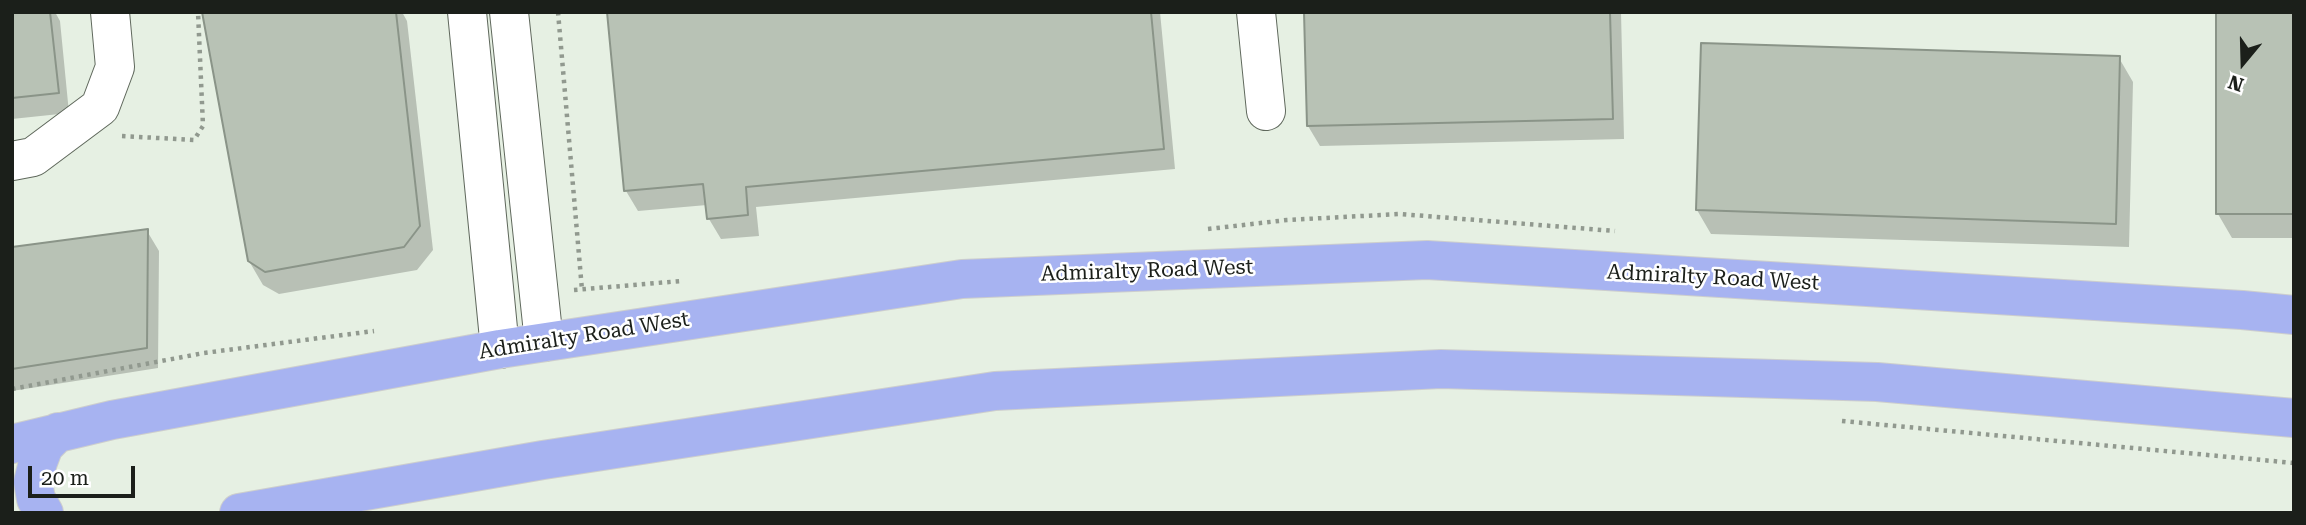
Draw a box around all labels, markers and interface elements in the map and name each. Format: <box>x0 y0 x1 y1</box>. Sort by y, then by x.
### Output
north arrow <box>2208 28 2278 98</box>
text: N <box>2225 70 2247 97</box>
street label: Admiralty Road West <box>1040 255 1254 287</box>
street label: Admiralty Road West <box>1606 260 1820 296</box>
street label: Admiralty Road West <box>477 307 691 365</box>
scale bar <box>32 452 138 496</box>
text: 20 m <box>41 466 89 490</box>

